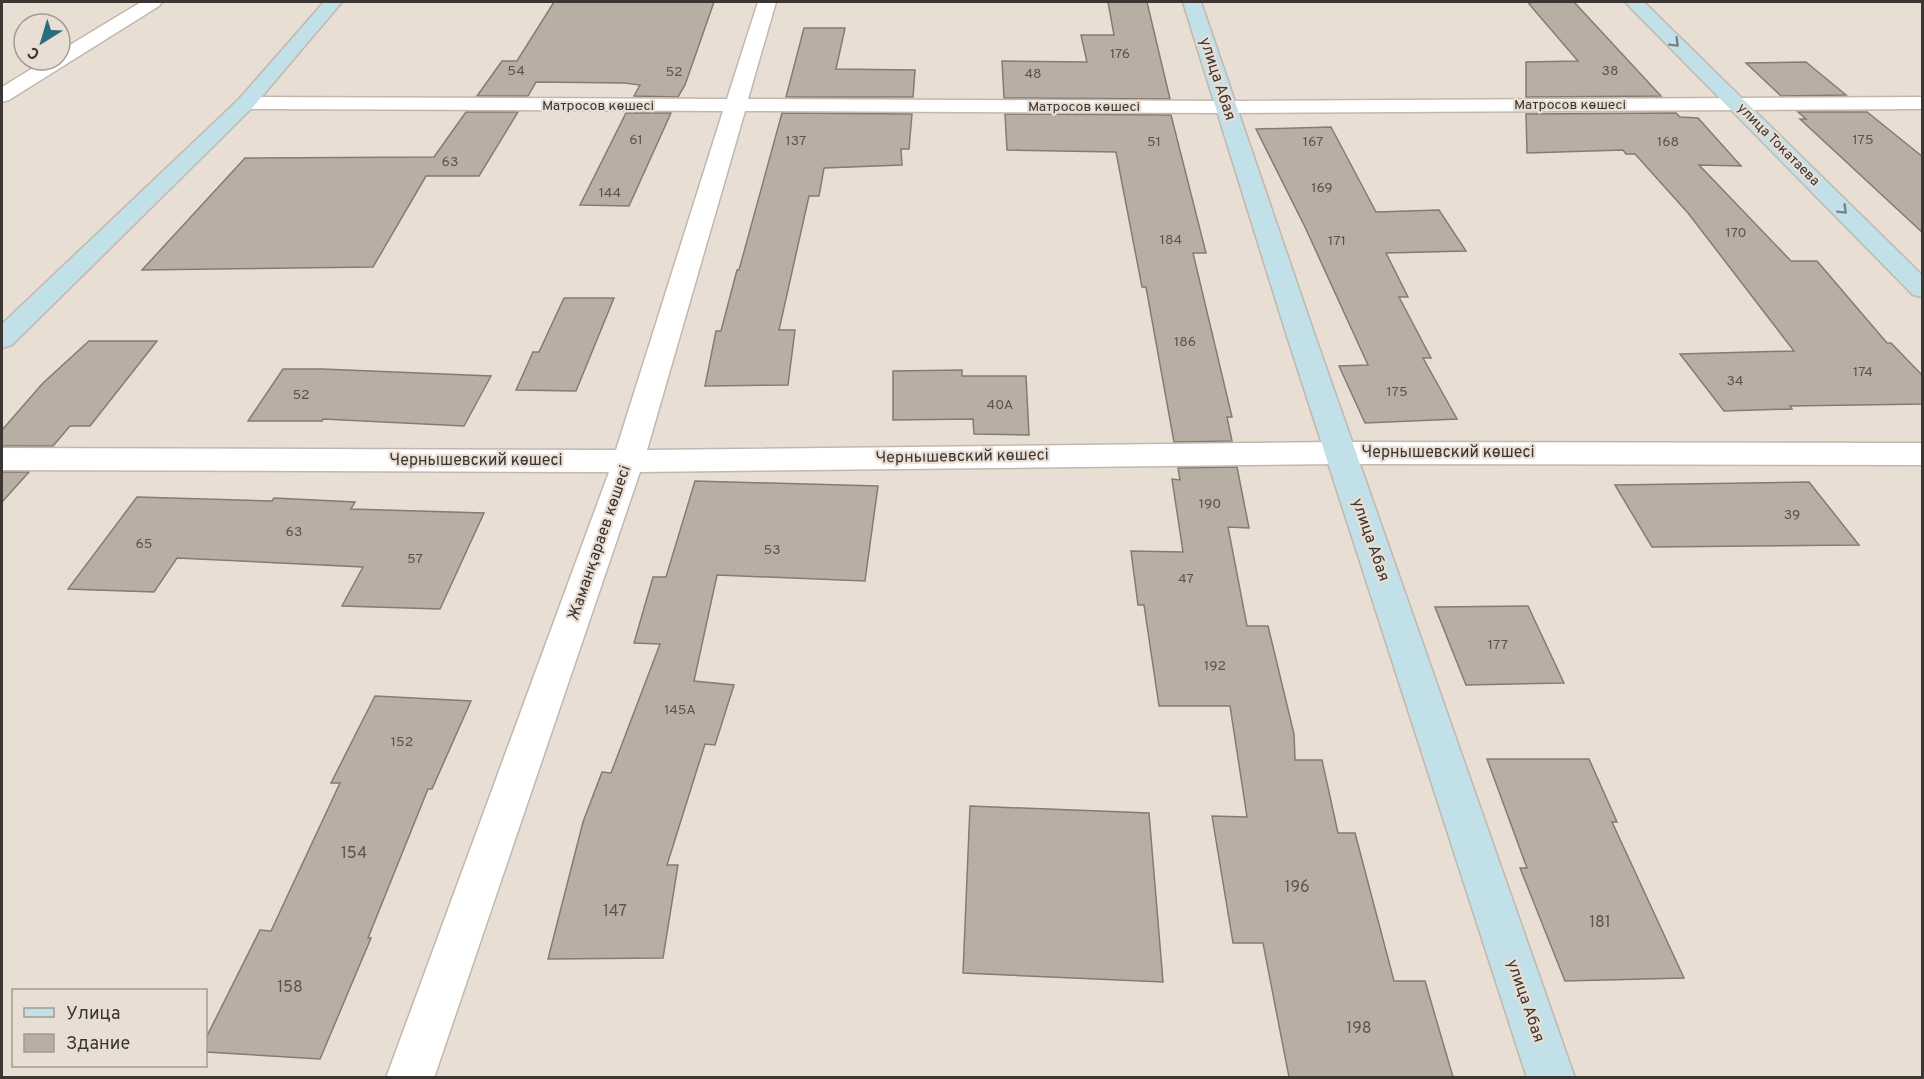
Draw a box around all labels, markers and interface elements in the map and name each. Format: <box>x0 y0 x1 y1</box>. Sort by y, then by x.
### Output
north arrow <box>12 12 72 72</box>
street label: улица Абая <box>1194 35 1240 123</box>
one-way arrow <box>1668 35 1679 46</box>
text: С <box>24 41 44 63</box>
house number: 176 <box>1110 46 1130 63</box>
house number: 54 <box>507 63 525 80</box>
house number: 38 <box>1602 63 1618 80</box>
house number: 52 <box>665 64 683 81</box>
house number: 48 <box>1024 66 1042 83</box>
street label: Матросов көшесі <box>1514 97 1626 114</box>
street label: Матросов көшесі <box>542 98 654 115</box>
street label: Матросов көшесі <box>1028 99 1140 116</box>
street label: улица Токатаева <box>1733 100 1823 190</box>
house number: 61 <box>629 132 643 149</box>
house number: 175 <box>1852 132 1874 149</box>
house number: 137 <box>786 133 806 150</box>
house number: 51 <box>1147 134 1161 151</box>
house number: 167 <box>1303 134 1323 151</box>
house number: 168 <box>1657 134 1679 151</box>
house number: 63 <box>442 154 458 171</box>
house number: 169 <box>1311 180 1333 197</box>
house number: 144 <box>599 185 621 202</box>
one-way arrow <box>1837 203 1847 214</box>
house number: 170 <box>1725 225 1747 242</box>
house number: 184 <box>1160 232 1182 249</box>
house number: 171 <box>1328 233 1346 250</box>
house number: 186 <box>1174 334 1196 351</box>
house number: 174 <box>1853 364 1873 381</box>
house number: 34 <box>1726 373 1744 390</box>
house number: 175 <box>1386 384 1408 401</box>
house number: 52 <box>292 387 310 404</box>
house number: 40А <box>987 397 1013 414</box>
street label: Чернышевский көшесі <box>1361 443 1535 463</box>
street label: Чернышевский көшесі <box>875 445 1049 469</box>
street label: Чернышевский көшесі <box>389 451 563 471</box>
street label: Жаманқараев көшесі <box>564 463 636 623</box>
house number: 190 <box>1199 496 1221 513</box>
street label: улица Абая <box>1346 496 1394 584</box>
house number: 39 <box>1784 507 1800 524</box>
house number: 63 <box>286 524 302 541</box>
house number: 65 <box>135 536 153 553</box>
house number: 53 <box>763 542 781 559</box>
house number: 57 <box>407 551 423 568</box>
house number: 47 <box>1178 571 1194 588</box>
house number: 177 <box>1488 637 1508 654</box>
house number: 192 <box>1204 658 1226 675</box>
house number: 145А <box>664 702 696 719</box>
house number: 152 <box>391 734 413 751</box>
house number: 154 <box>341 844 367 864</box>
house number: 196 <box>1284 878 1310 898</box>
house number: 147 <box>603 902 627 922</box>
house number: 181 <box>1589 913 1611 933</box>
street label: улица Абая <box>1501 957 1549 1045</box>
house number: 158 <box>277 978 303 998</box>
legend <box>12 989 207 1067</box>
text: Улица <box>66 1003 120 1026</box>
house number: 198 <box>1346 1019 1372 1039</box>
text: Здание <box>66 1033 130 1056</box>

